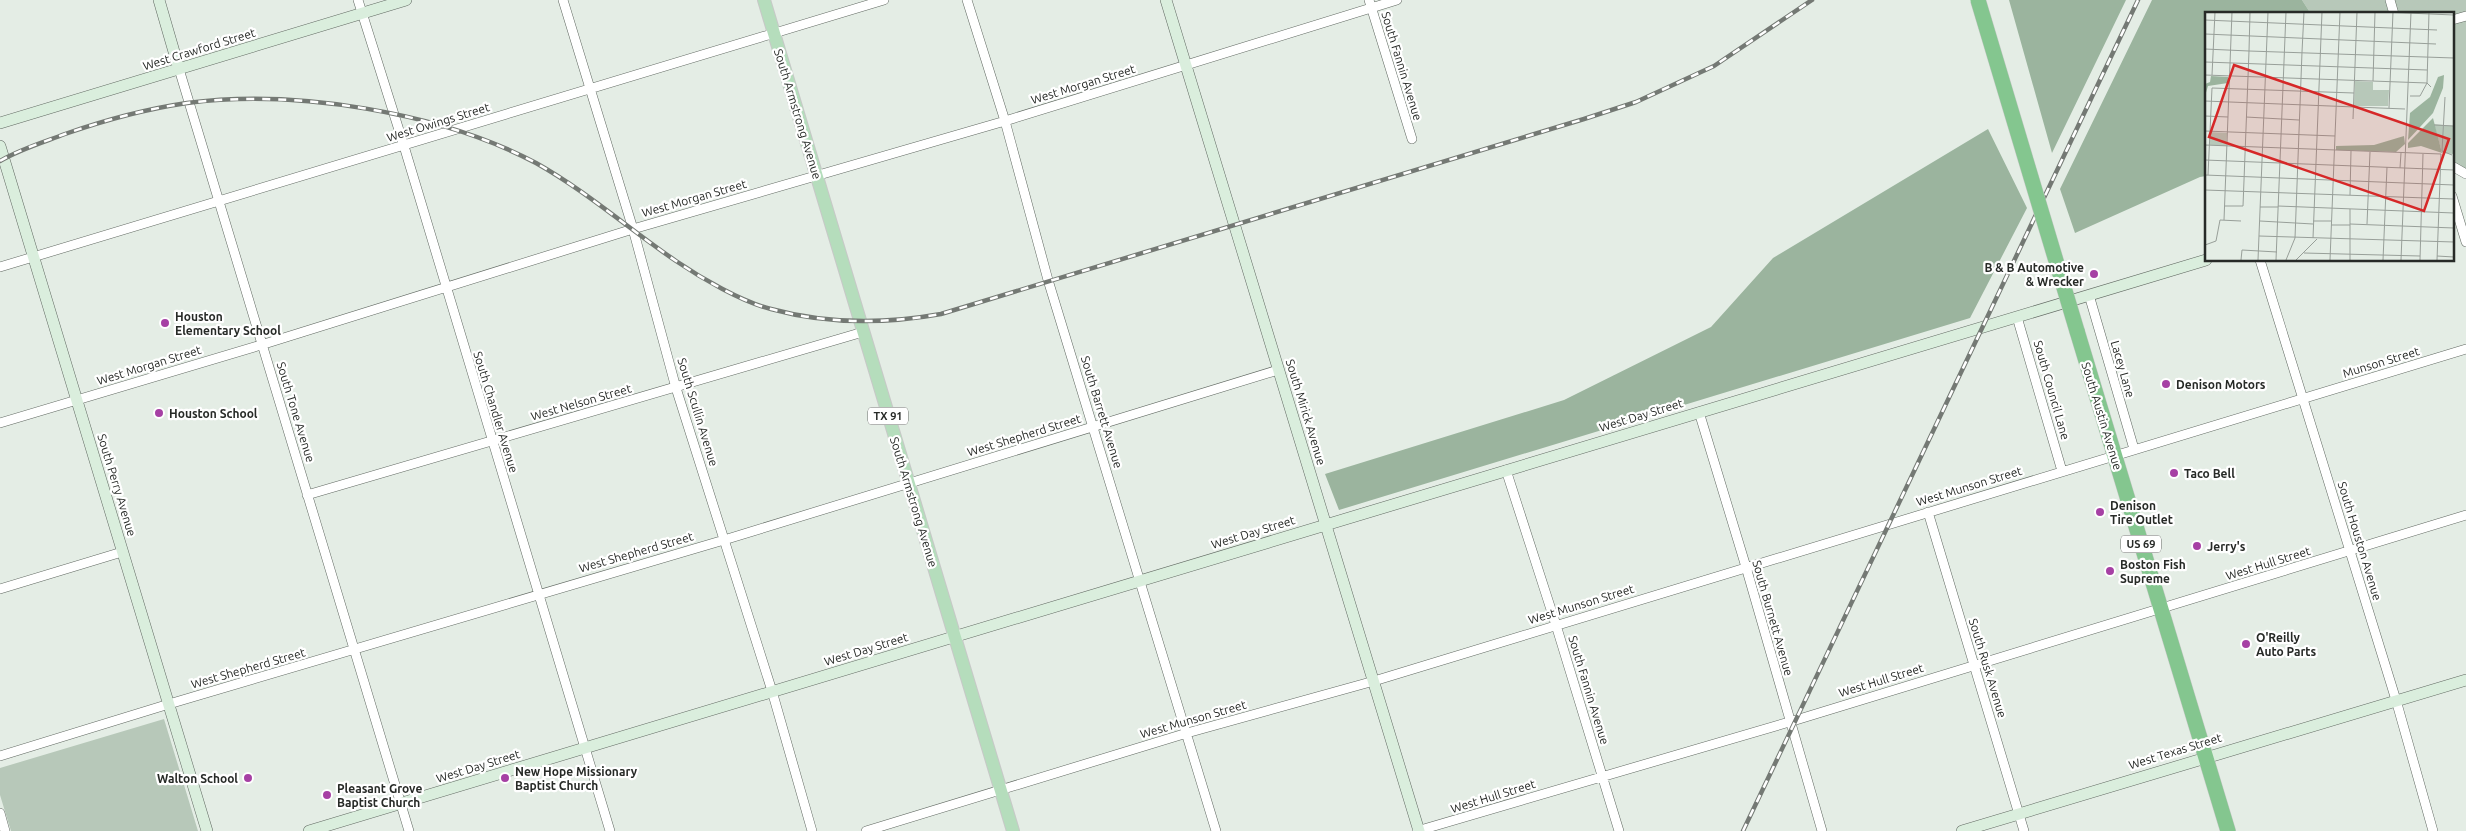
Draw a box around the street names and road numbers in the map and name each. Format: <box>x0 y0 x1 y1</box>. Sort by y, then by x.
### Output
street label: South Fannin Avenue <box>1379 10 1425 122</box>
street label: West Crawford Street <box>141 26 257 72</box>
street label: South Armstrong Avenue <box>772 47 824 181</box>
street label: West Morgan Street <box>1029 62 1137 106</box>
street label: West Owings Street <box>385 100 491 144</box>
street label: West Morgan Street <box>640 177 748 219</box>
street label: South Council Lane <box>2032 339 2072 441</box>
street label: Lacey Lane <box>2109 339 2137 399</box>
street label: West Morgan Street <box>95 343 203 387</box>
street label: Munson Street <box>2341 344 2421 380</box>
street label: South Chandler Avenue <box>471 350 521 474</box>
street label: South Barrett Avenue <box>1079 354 1125 470</box>
street label: South Scullin Avenue <box>675 356 721 468</box>
street label: South Mirick Avenue <box>1284 357 1328 467</box>
street label: South Tone Avenue <box>275 360 317 464</box>
street label: South Austin Avenue <box>2079 361 2125 471</box>
street label: West Nelson Street <box>529 381 633 423</box>
street label: West Day Street <box>1598 396 1685 434</box>
road number: TX 91 <box>868 408 908 424</box>
street label: West Shepherd Street <box>966 411 1083 459</box>
street label: South Perry Avenue <box>95 432 139 538</box>
street label: South Armstrong Avenue <box>888 435 940 569</box>
street label: West Munson Street <box>1915 464 2024 508</box>
street label: South Houston Avenue <box>2336 480 2384 602</box>
street label: West Day Street <box>1210 513 1297 551</box>
street label: West Shepherd Street <box>577 529 695 575</box>
road number: US 69 <box>2121 536 2161 552</box>
street label: West Hull Street <box>2224 544 2312 582</box>
street label: South Burnett Avenue <box>1750 559 1796 677</box>
street label: West Munson Street <box>1527 582 1636 626</box>
street label: South Rusk Avenue <box>1967 617 2009 719</box>
street label: West Day Street <box>823 630 910 668</box>
street label: South Fannin Avenue <box>1566 634 1612 746</box>
street label: West Shepherd Street <box>189 645 307 691</box>
street label: West Hull Street <box>1837 661 1925 699</box>
street label: West Munson Street <box>1138 698 1248 740</box>
street label: West Texas Street <box>2127 731 2223 771</box>
street label: West Day Street <box>435 747 522 785</box>
street label: West Hull Street <box>1449 777 1537 815</box>

